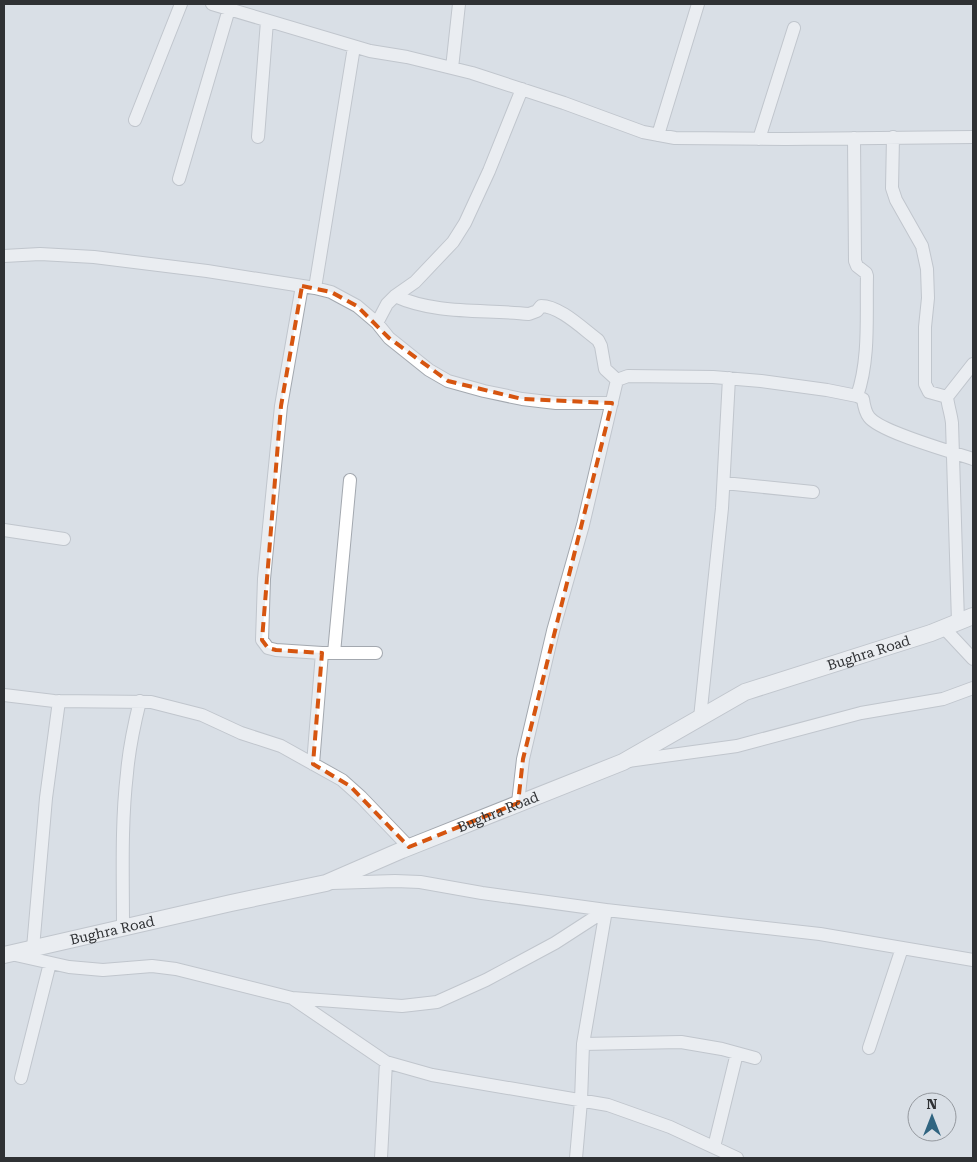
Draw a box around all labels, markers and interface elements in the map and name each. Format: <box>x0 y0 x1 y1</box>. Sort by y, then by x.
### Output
street label: Bughra Road <box>825 632 912 673</box>
street label: Bughra Road <box>455 788 541 835</box>
street label: Bughra Road <box>68 913 156 948</box>
north arrow <box>907 1092 957 1142</box>
text: N <box>927 1096 938 1112</box>

